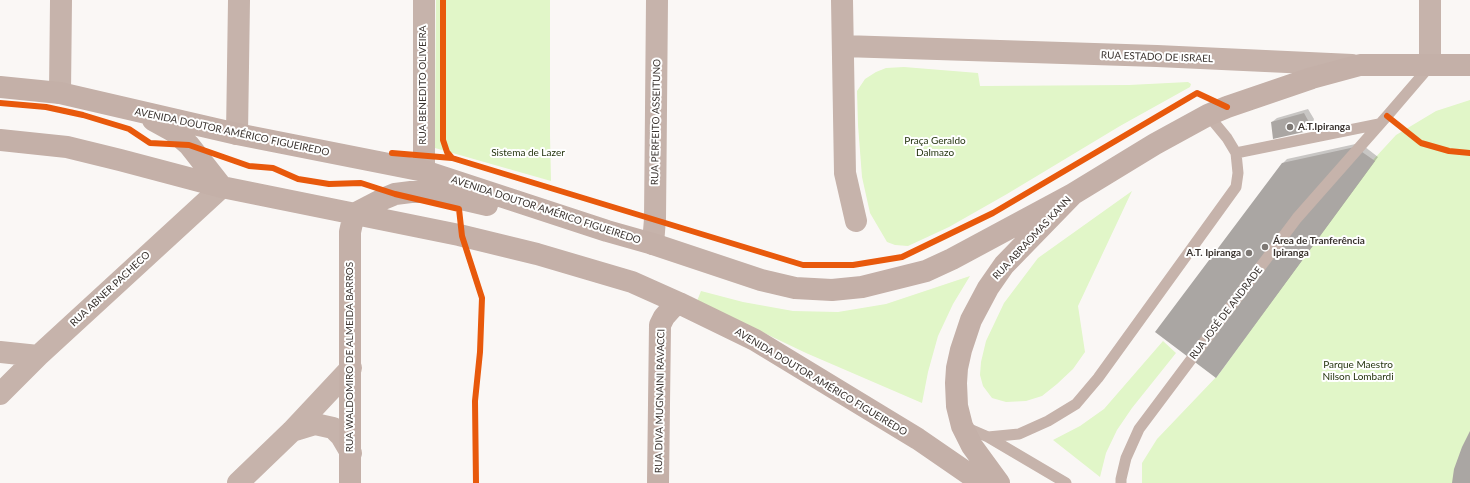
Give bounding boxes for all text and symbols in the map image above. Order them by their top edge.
street label: RUA BENEDITO OLIVEIRA [417,25,429,145]
street label: RUA ESTADO DE ISRAEL [1101,49,1213,65]
street label: RUA PERFEITO ASSEITUNO [649,59,663,185]
street label: AVENIDA DOUTOR AMÉRICO FIGUEIREDO [134,105,330,159]
place label: A.T.Ipiranga [1298,121,1350,133]
marker: A.T.Ipiranga [1285,122,1295,132]
park label: Praça Geraldo Dalmazo [904,135,966,158]
park label: Sistema de Lazer [491,147,565,159]
street label: AVENIDA DOUTOR AMÉRICO FIGUEIREDO [450,174,642,246]
street label: RUA ABRAOMAS KANN [990,194,1074,282]
place label: Área de Tranferência Ipiranga [1273,235,1365,258]
marker: Área de Tranferência Ipiranga [1260,242,1270,252]
place label: A.T. Ipiranga [1186,247,1241,259]
marker: A.T. Ipiranga [1244,248,1254,258]
street label: RUA ABNER PACHECO [68,249,152,329]
street label: RUA WALDOMIRO DE ALMEIDA BARROS [344,262,356,452]
street label: RUA JOSÉ DE ANDRADE [1187,264,1265,362]
street label: AVENIDA DOUTOR AMÉRICO FIGUEIREDO [733,326,909,438]
street label: RUA DIVA MUGNAINI RAVACCI [653,329,667,473]
park label: Parque Maestro Nilson Lombardi [1322,359,1394,382]

